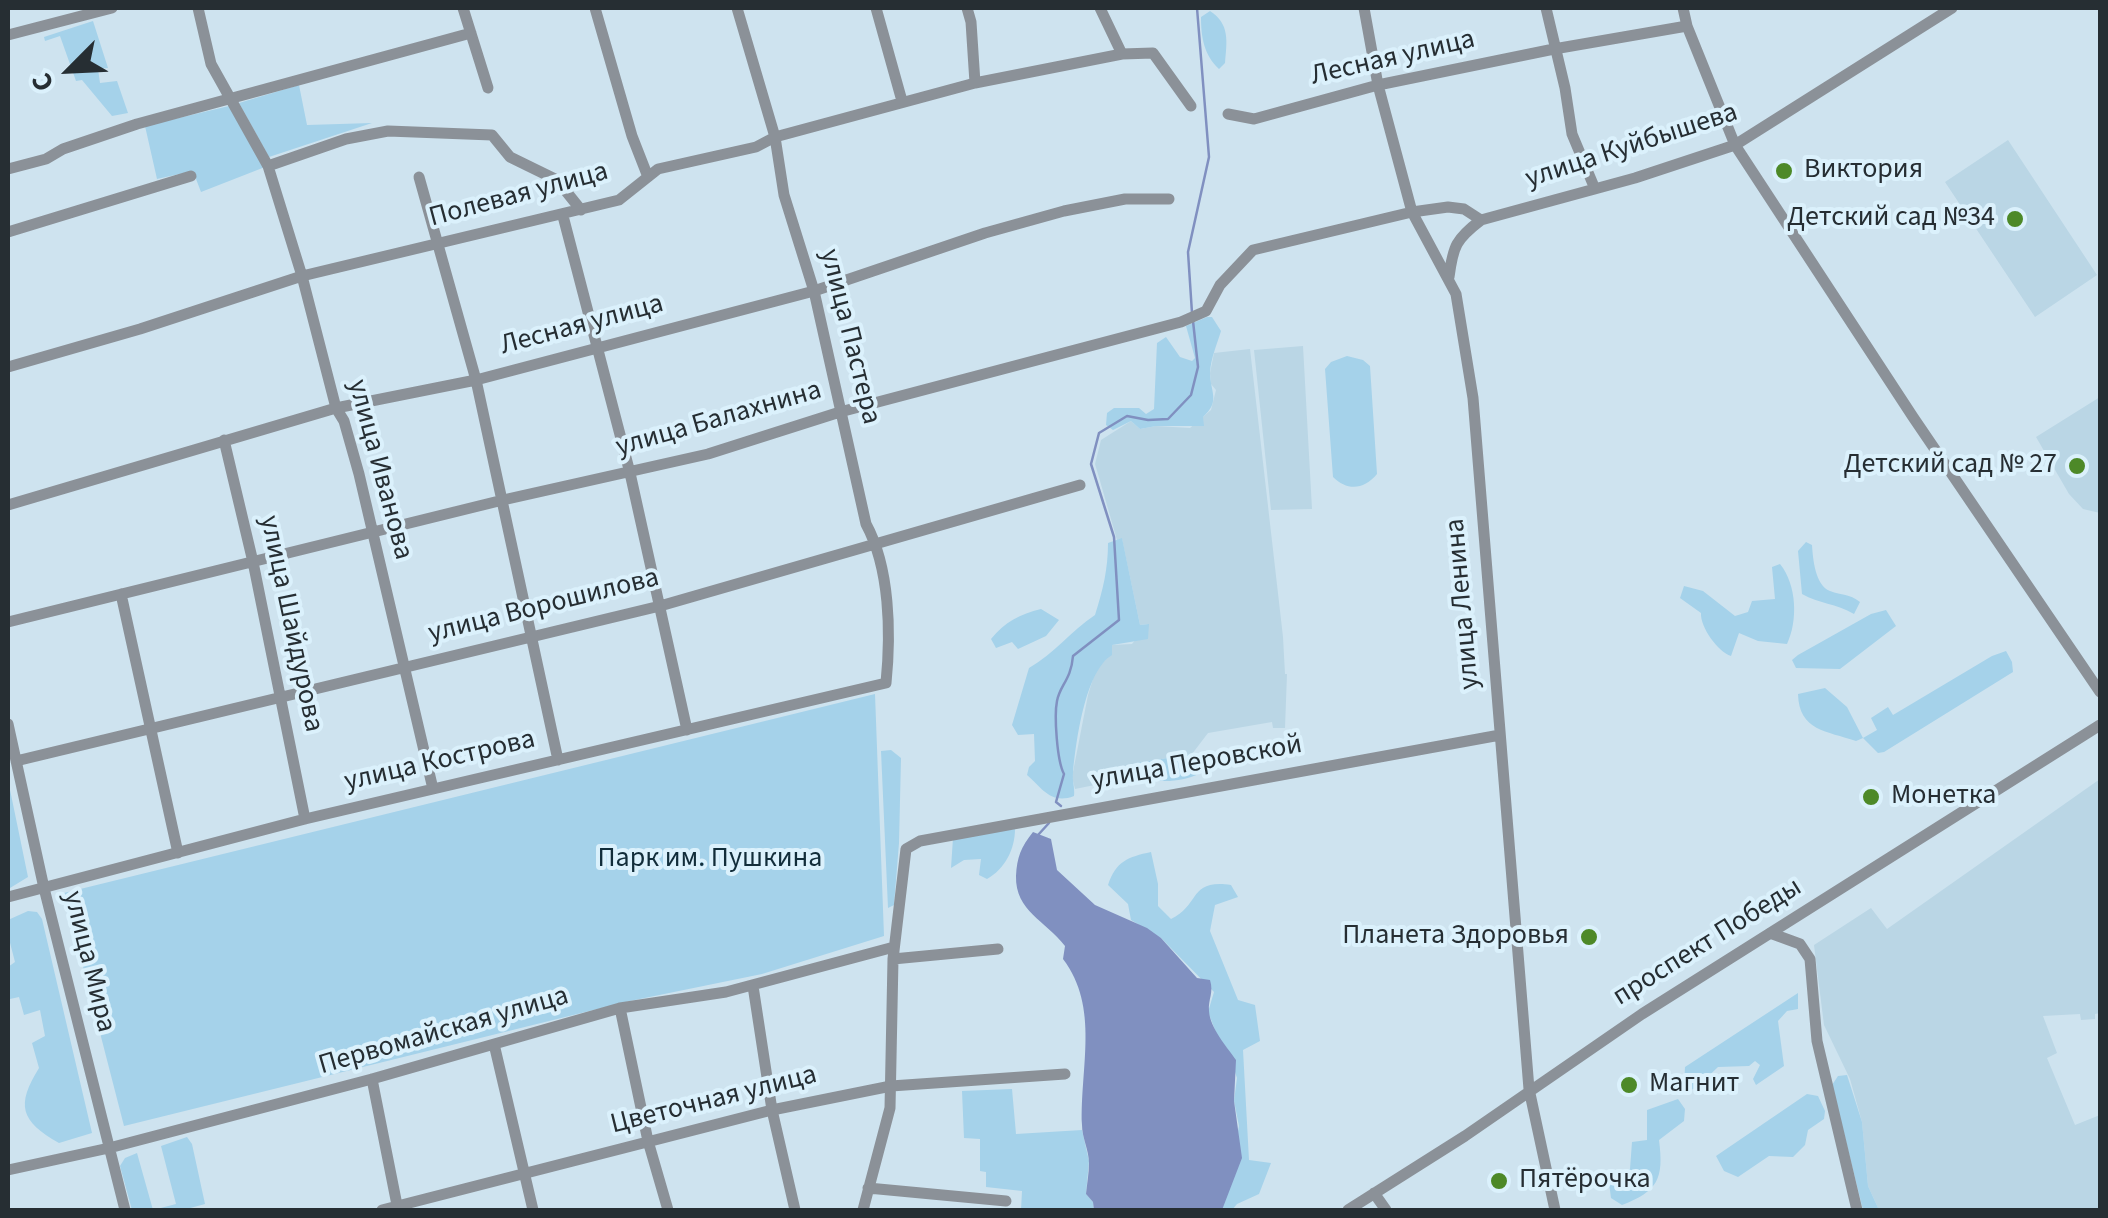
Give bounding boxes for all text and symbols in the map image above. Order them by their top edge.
north arrow [20,20,120,120]
street label: Лесная улица [1308,24,1478,94]
text: С [21,67,64,98]
street label: улица Куйбышева [1522,97,1742,197]
place label: Виктория [1804,154,1923,188]
street label: Полевая улица [426,156,612,236]
marker: Виктория [1773,160,1795,182]
place label: Детский сад №34 [1787,202,1995,236]
marker: Детский сад №34 [2004,208,2026,230]
street label: улица Пастера [811,246,887,428]
street label: Лесная улица [497,288,667,364]
street label: улица Балахнина [612,375,826,465]
street label: улица Иванова [339,376,419,564]
place label: Детский сад № 27 [1843,449,2057,483]
marker: Детский сад № 27 [2066,455,2088,477]
street label: улица Шайдурова [251,513,329,735]
street label: улица Ленина [1440,517,1488,691]
street label: улица Ворошилова [425,562,663,652]
street label: улица Кострова [341,724,539,800]
street label: улица Перовской [1089,729,1305,799]
place label: Монетка [1891,780,1996,814]
marker: Монетка [1860,786,1882,808]
park label: Парк им. Пушкина [598,843,822,877]
street label: проспект Победы [1607,871,1809,1015]
street label: улица Мира [54,888,122,1036]
place label: Планета Здоровья [1342,920,1569,954]
marker: Планета Здоровья [1578,926,1600,948]
street label: Первомайская улица [315,980,573,1084]
street label: Цветочная улица [607,1059,821,1143]
place label: Магнит [1649,1068,1739,1102]
marker: Магнит [1618,1074,1640,1096]
place label: Пятёрочка [1519,1164,1651,1198]
marker: Пятёрочка [1488,1170,1510,1192]

